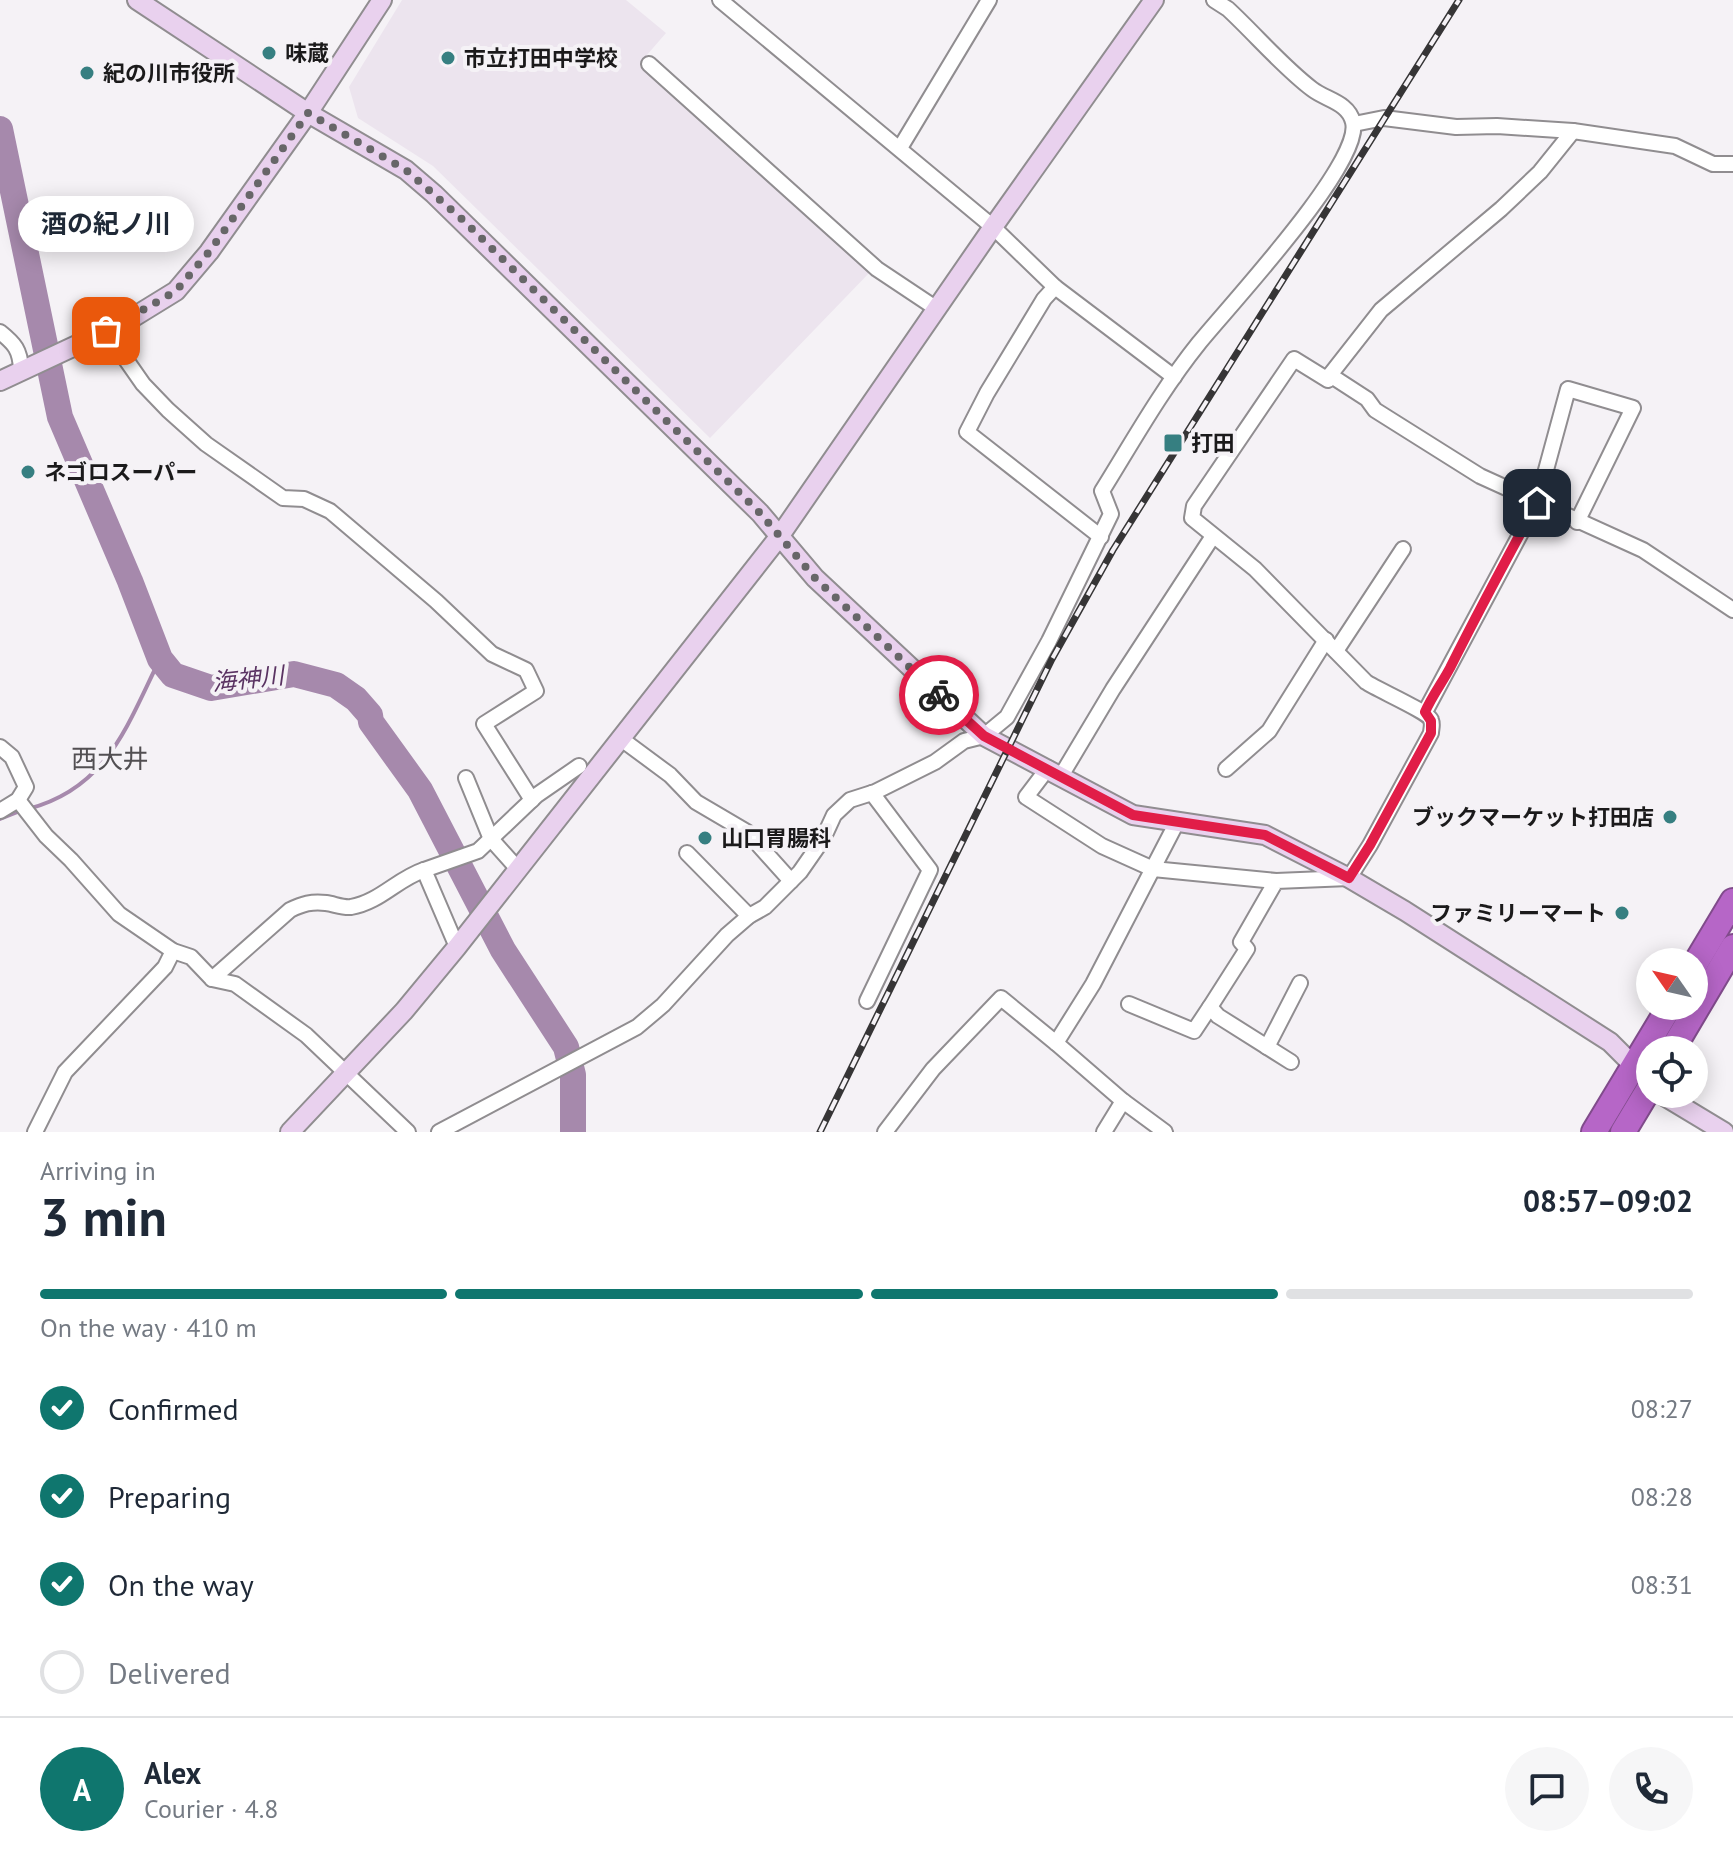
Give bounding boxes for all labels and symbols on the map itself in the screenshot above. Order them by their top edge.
place label: 味蔵 [285,39,329,67]
marker: 味蔵 [260,44,278,62]
place label: 市立打田中学校 [464,44,618,72]
marker: 市立打田中学校 [439,49,457,67]
place label: 紀の川市役所 [103,59,235,87]
marker: 紀の川市役所 [78,64,96,82]
callout: 酒の紀ノ川 [18,195,194,251]
pin [72,297,140,365]
place label: 打田 [1191,429,1235,457]
marker: 打田 [1162,432,1184,454]
place label: ネゴロスーパー [44,458,197,486]
marker: ネゴロスーパー [19,463,37,481]
pin [1503,469,1571,537]
courier [899,655,979,735]
water label: 海神川 [211,659,288,698]
district label: 西大井 [71,742,149,775]
place label: ブックマーケット打田店 [1412,803,1654,831]
marker: ブックマーケット打田店 [1661,808,1679,826]
place label: 山口胃腸科 [721,824,831,852]
marker: 山口胃腸科 [696,829,714,847]
place label: ファミリーマート [1430,899,1606,927]
marker: ファミリーマート [1613,904,1631,922]
north arrow [1636,948,1708,1020]

